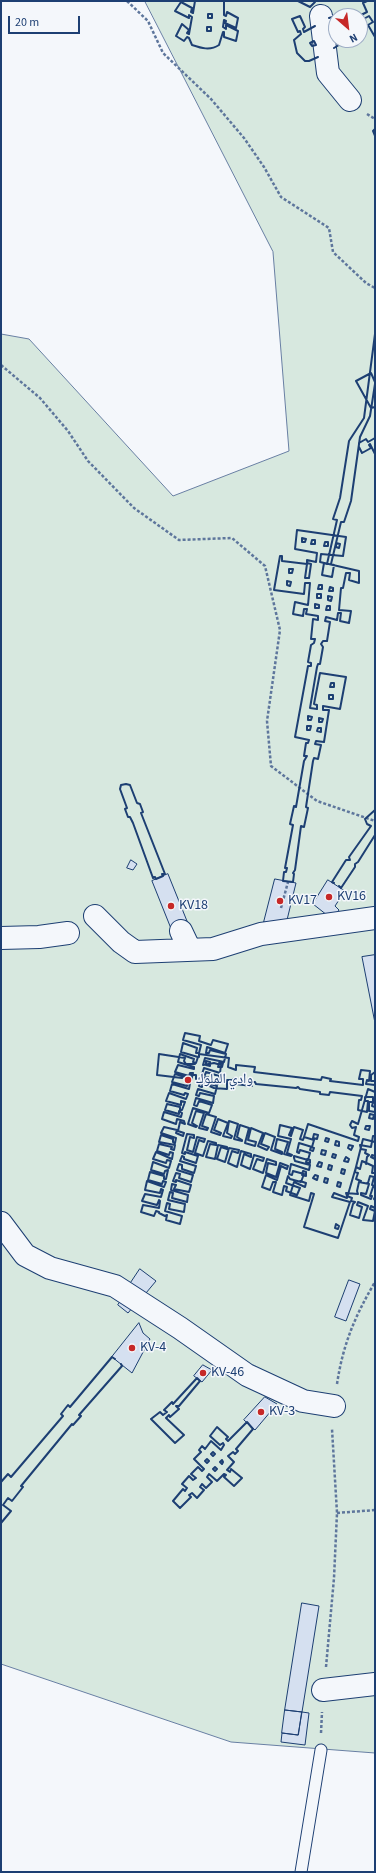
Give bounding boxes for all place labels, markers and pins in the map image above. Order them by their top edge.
place label: KV16 [337,889,366,905]
marker: KV16 [324,892,334,902]
place label: KV17 [288,893,317,909]
marker: KV17 [275,896,285,906]
place label: KV18 [179,898,208,914]
marker: KV18 [166,901,176,911]
place label: وادي الملوك [196,1072,253,1088]
marker: وادي الملوك [183,1075,193,1085]
place label: KV-4 [140,1340,166,1356]
marker: KV-4 [127,1343,137,1353]
place label: KV-46 [211,1365,244,1381]
marker: KV-46 [198,1368,208,1378]
place label: KV-3 [269,1404,295,1420]
marker: KV-3 [256,1407,266,1417]

